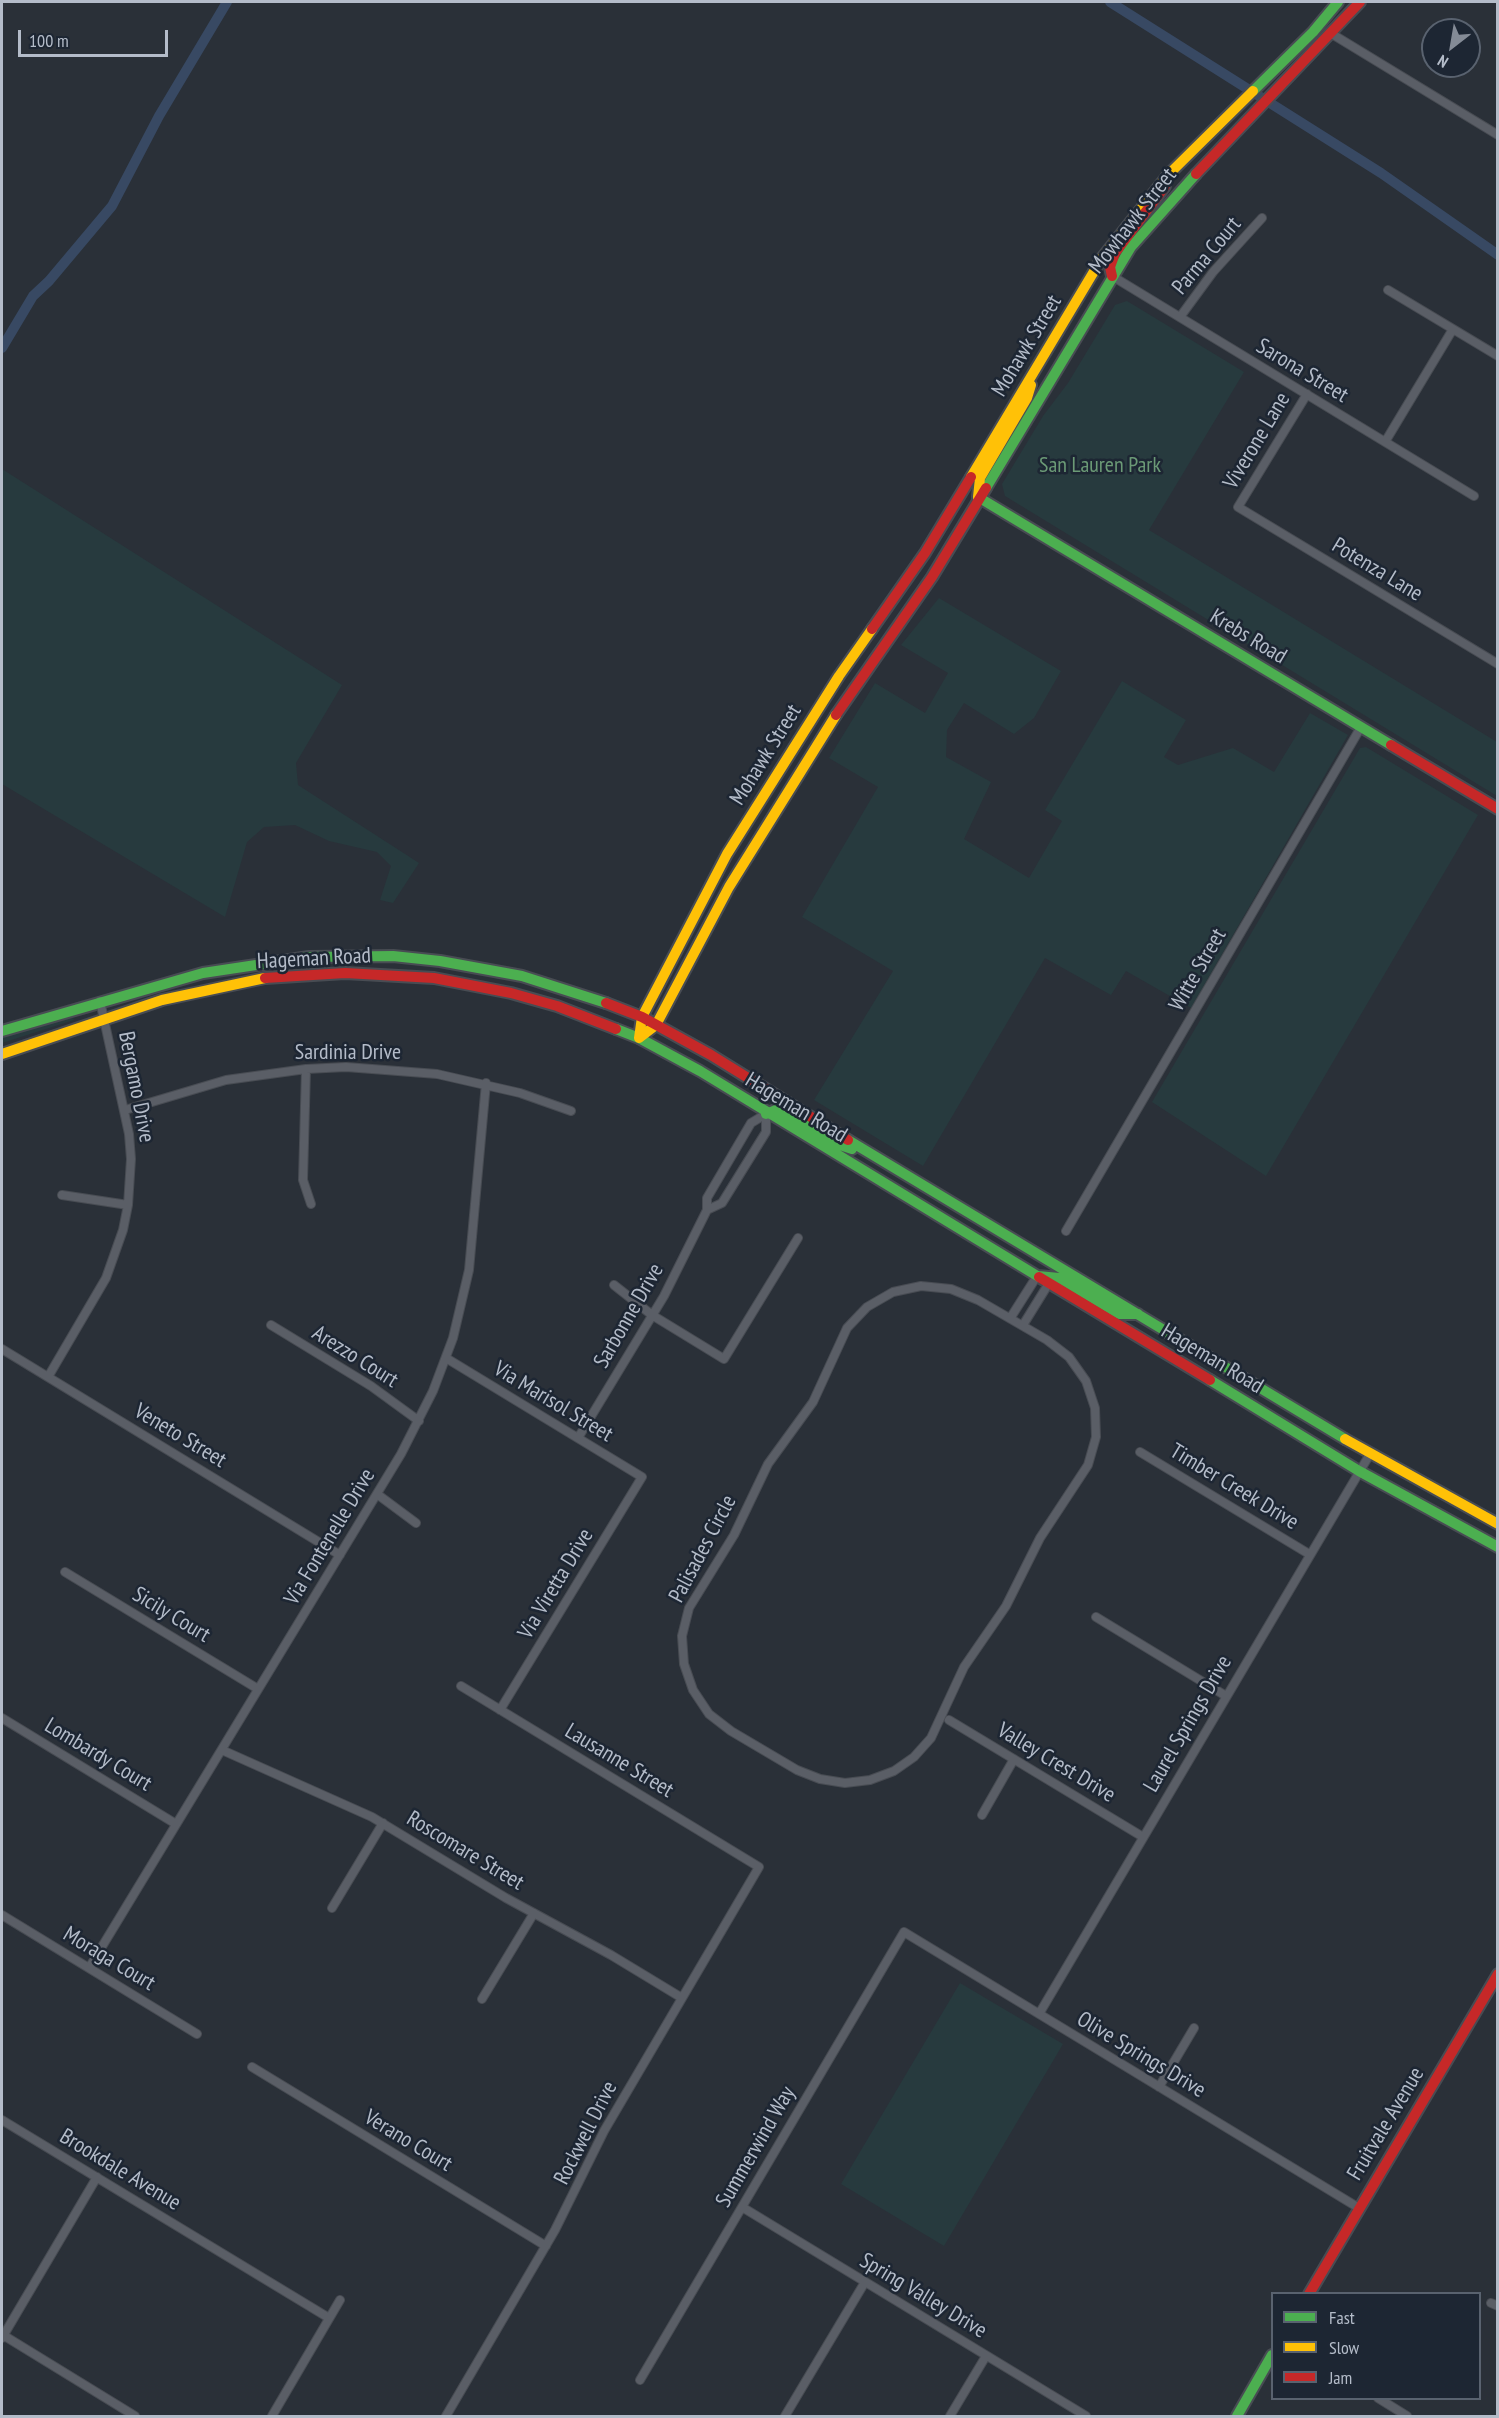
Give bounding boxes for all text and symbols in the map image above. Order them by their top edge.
scale bar [21,18,171,56]
north arrow [1421,18,1481,78]
text: 100 m [29,29,69,52]
text: N [1434,51,1452,73]
street label: Mowhawk Street [1084,163,1182,279]
street label: Parma Court [1167,212,1247,300]
street label: Mohawk Street [986,290,1068,402]
street label: Sarona Street [1251,333,1353,409]
street label: Viverone Lane [1218,388,1296,494]
park label: San Lauren Park [1039,453,1161,479]
street label: Potenza Lane [1327,533,1427,607]
street label: Krebs Road [1205,604,1291,670]
street label: Mohawk Street [725,700,807,810]
street label: Witte Street [1164,924,1232,1016]
street label: Hageman Road [256,943,372,975]
street label: Bergamo Drive [112,1029,160,1145]
street label: Sardinia Drive [295,1040,401,1066]
street label: Hageman Road [740,1067,852,1149]
street label: Sarbonne Drive [588,1259,670,1373]
street label: Hageman Road [1156,1318,1268,1400]
street label: Arezzo Court [307,1320,403,1394]
street label: Via Marisol Street [489,1356,617,1448]
street label: Veneto Street [129,1398,231,1474]
street label: Timber Creek Drive [1165,1438,1303,1536]
street label: Via Fontenelle Drive [279,1464,381,1610]
street label: Palisades Circle [664,1491,742,1607]
street label: Via Viretta Drive [513,1524,599,1644]
street label: Sicily Court [127,1582,215,1648]
street label: Laurel Springs Drive [1138,1651,1238,1797]
street label: Lombardy Court [40,1713,156,1797]
street label: Valley Crest Drive [992,1717,1120,1809]
street label: Lausanne Street [560,1718,678,1804]
street label: Roscomare Street [402,1806,528,1896]
street label: Moraga Court [58,1921,160,1997]
street label: Olive Springs Drive [1072,2006,1210,2104]
street label: Fruitvale Avenue [1342,2063,1430,2185]
street label: Rockwell Drive [549,2077,623,2189]
street label: Summerwind Way [711,2082,801,2212]
street label: Verano Court [359,2104,457,2178]
street label: Brookdale Avenue [55,2123,185,2217]
street label: Spring Valley Drive [855,2248,991,2344]
legend [1271,2292,1481,2400]
text: Fast [1329,2306,1355,2329]
text: Slow [1329,2336,1359,2359]
text: Jam [1329,2366,1352,2389]

